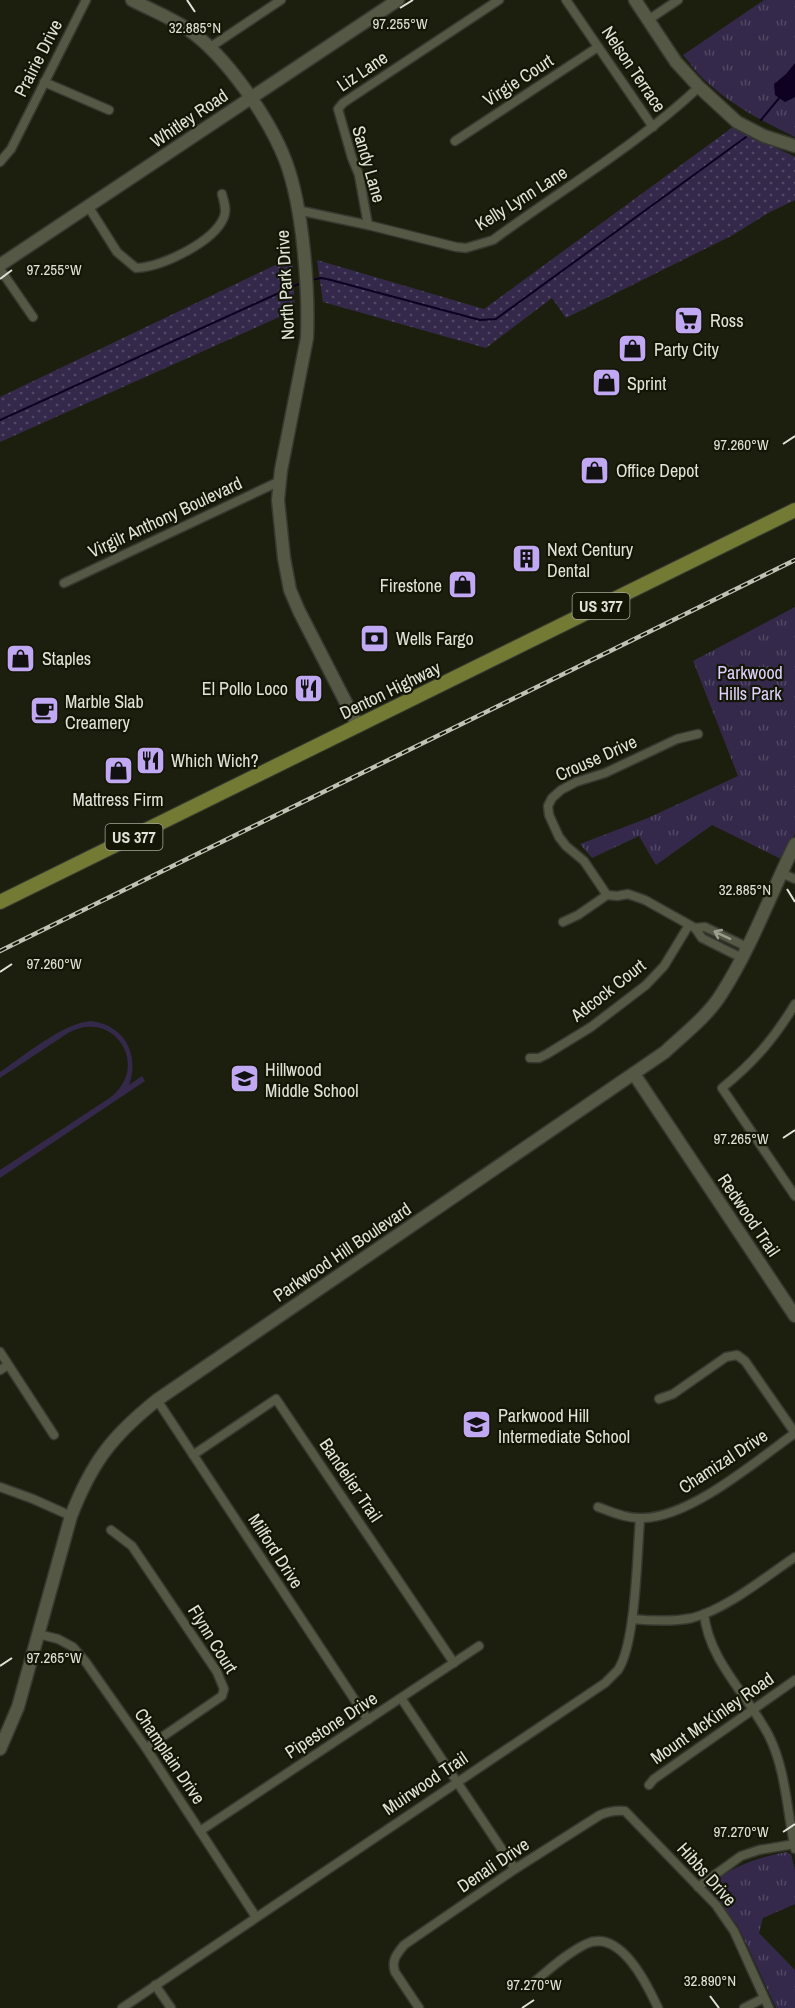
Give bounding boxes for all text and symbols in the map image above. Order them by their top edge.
text: 97.255°W [372,13,428,34]
street label: Prairie Drive [8,15,68,101]
text: 32.885°N [169,17,221,38]
street label: Nelson Terrace [596,21,672,117]
street label: Liz Lane [332,45,392,97]
street label: Virgie Court [478,48,558,112]
street label: Whitley Road [145,83,233,153]
street label: Sandy Lane [346,123,392,205]
street label: Kelly Lynn Lane [470,160,572,236]
street label: North Park Drive [270,229,300,341]
text: 97.255°W [26,259,82,280]
supermarket icon: Ross [673,304,705,336]
place label: Ross [710,308,744,333]
shop icon: Party City [617,333,649,365]
place label: Party City [654,337,719,362]
shop icon: Sprint [590,367,622,399]
place label: Sprint [627,371,666,396]
text: 97.260°W [713,434,769,455]
shop icon: Office Depot [579,454,611,486]
place label: Office Depot [616,458,699,483]
street label: Virgilr Anthony Boulevard [84,470,246,564]
place label: Next Century Dental [547,537,634,583]
building icon: Next Century Dental [510,543,542,575]
shop icon: Firestone [447,569,479,601]
place label: Firestone [380,573,442,598]
road number: US 377 [572,593,630,619]
bank icon: Wells Fargo [359,622,391,654]
place label: Wells Fargo [396,626,474,651]
shop icon: Staples [5,642,37,674]
place label: Staples [42,646,91,671]
street label: Denton Highway [335,655,445,725]
park label: Parkwood Hills Park [717,660,783,706]
restaurant icon: El Pollo Loco [293,672,325,704]
place label: El Pollo Loco [202,676,288,701]
place label: Marble Slab Creamery [65,689,144,735]
cafe icon: Marble Slab Creamery [28,695,60,727]
street label: Crouse Drive [551,729,641,787]
restaurant icon: Which Wich? [134,744,166,776]
place label: Which Wich? [171,748,259,773]
shop icon: Mattress Firm [102,754,134,786]
place label: Mattress Firm [72,787,164,812]
road number: US 377 [106,824,162,850]
text: 32.885°N [719,879,771,900]
one-way arrow [713,929,731,941]
text: 97.260°W [26,953,82,974]
street label: Adcock Court [565,953,651,1028]
place label: Hillwood Middle School [265,1057,359,1103]
school or university icon: Hillwood Middle School [228,1063,260,1095]
text: 97.265°W [713,1128,769,1149]
street label: Redwood Trail [712,1169,786,1261]
street label: Parkwood Hill Boulevard [268,1196,416,1308]
place label: Parkwood Hill Intermediate School [498,1403,630,1449]
school or university icon: Parkwood Hill Intermediate School [461,1409,493,1441]
street label: Chamizal Drive [674,1423,772,1499]
street label: Bandelier Trail [314,1433,388,1527]
street label: Milford Drive [243,1509,309,1593]
street label: Flynn Court [182,1600,244,1678]
text: 97.265°W [26,1647,82,1668]
street label: Mount McKinley Road [645,1666,779,1770]
street label: Pipestone Drive [280,1686,382,1764]
street label: Champlain Drive [129,1703,211,1809]
street label: Muirwood Trail [378,1745,472,1821]
text: 97.270°W [713,1821,769,1842]
street label: Denali Drive [452,1832,534,1898]
street label: Hibbs Drive [672,1837,742,1911]
text: 32.890°N [684,1970,736,1991]
text: 97.270°W [506,1974,562,1995]

